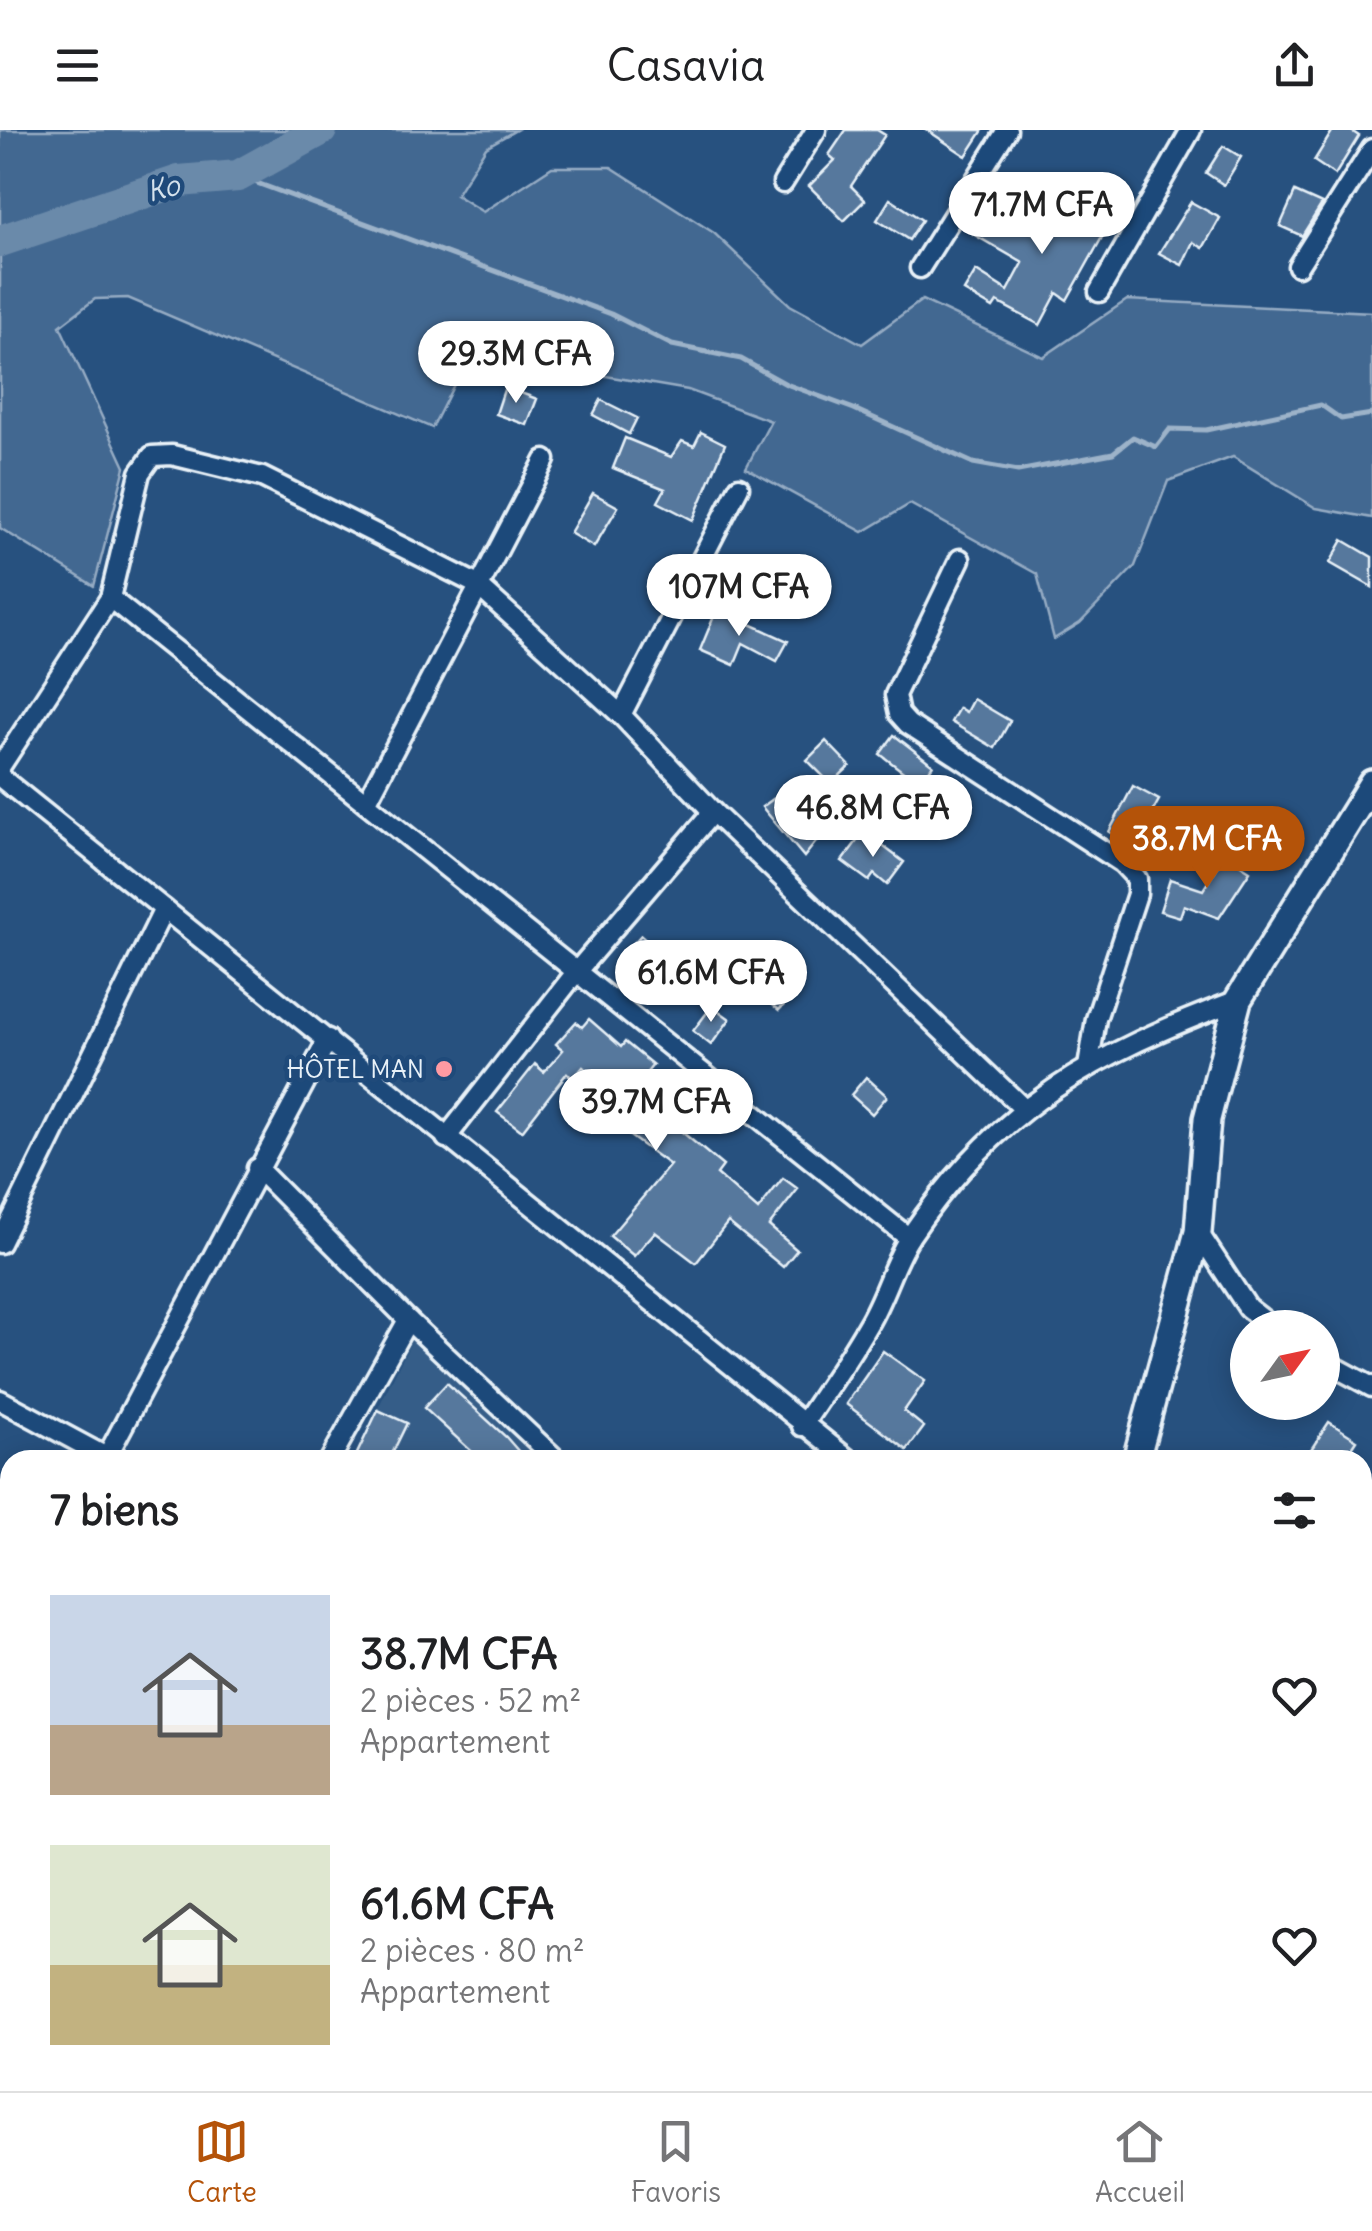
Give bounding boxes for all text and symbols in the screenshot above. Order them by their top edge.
text: Casavia [607,37,765,93]
icon: menu [50,38,105,93]
icon: share [1267,38,1322,93]
water label: Ko [143,166,185,210]
pin: 71.7M CFA [928,172,1156,257]
text: 71.7M CFA [971,184,1113,225]
pin: 29.3M CFA [402,321,630,406]
text: 29.3M CFA [440,333,592,374]
pin: 107M CFA [636,554,842,639]
text: 107M CFA [669,566,809,607]
pin: 46.8M CFA [759,775,987,860]
text: 46.8M CFA [796,787,950,828]
pin: 38.7M CFA [1093,806,1321,891]
text: 38.7M CFA [1132,818,1282,859]
pin: 61.6M CFA [597,940,825,1025]
text: 61.6M CFA [637,952,785,993]
place label: HÔTEL MAN [286,1053,424,1085]
marker: HÔTEL MAN [433,1058,455,1080]
pin: 39.7M CFA [542,1069,770,1154]
text: 39.7M CFA [581,1081,731,1122]
north arrow [1230,1310,1340,1420]
map controls [1230,1310,1340,1420]
icon: filters [1267,1483,1322,1538]
text: 7 biens [50,1484,179,1536]
text: 38.7M CFA [360,1628,558,1680]
icon: home [130,1635,250,1755]
icon: heart [1267,1668,1322,1723]
text: 2 pièces · 52 m² [360,1680,581,1721]
text: Appartement [360,1721,550,1762]
text: 61.6M CFA [360,1878,554,1930]
icon: home [130,1885,250,2005]
icon: heart [1267,1918,1322,1973]
text: 2 pièces · 80 m² [360,1930,585,1971]
text: Appartement [360,1971,550,2012]
tab: Carte [187,2114,257,2210]
tab: Favoris [631,2114,721,2210]
tab: Accueil [1095,2114,1185,2210]

